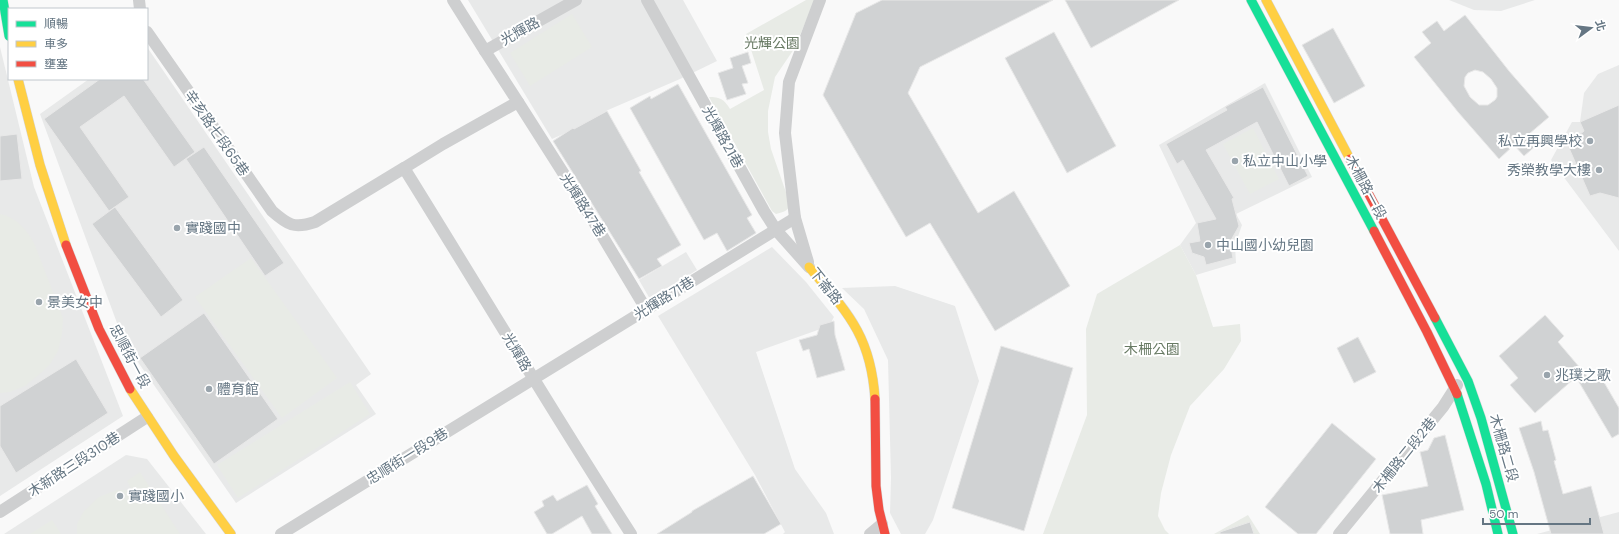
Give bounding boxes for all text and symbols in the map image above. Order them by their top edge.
legend [8,8,148,80]
north arrow [1571,8,1611,48]
street label: 光輝路 [497,13,543,49]
text: 順暢 [44,16,68,32]
text: 北 [1592,18,1609,33]
park label: 光輝公園 [744,34,800,52]
text: 車多 [44,36,68,52]
text: 壅塞 [44,56,68,72]
street label: 辛亥路七段65巷 [181,86,253,180]
street label: 光輝路21巷 [699,103,747,171]
place label: 私立再興學校 [1498,132,1582,150]
marker: 私立再興學校 [1585,136,1595,146]
place label: 私立中山小學 [1243,152,1327,170]
street label: 木柵路一段 [1342,152,1390,222]
marker: 私立中山小學 [1230,156,1240,166]
place label: 秀榮教學大樓 [1507,161,1591,179]
marker: 秀榮教學大樓 [1594,165,1604,175]
street label: 光輝路47巷 [556,170,610,240]
place label: 實踐國中 [185,219,241,237]
marker: 實踐國中 [172,223,182,233]
place label: 中山國小幼兒園 [1216,236,1314,254]
marker: 中山國小幼兒園 [1203,240,1213,250]
street label: 下崙路 [806,264,846,308]
street label: 光輝路71巷 [630,272,698,324]
place label: 景美女中 [47,293,103,311]
marker: 景美女中 [34,297,44,307]
street label: 忠順街一段 [106,321,154,391]
street label: 光輝路 [498,329,536,375]
park label: 木柵公園 [1124,340,1180,358]
place label: 兆璞之歌 [1555,366,1611,384]
marker: 兆璞之歌 [1542,370,1552,380]
place label: 體育館 [217,380,259,398]
marker: 體育館 [204,384,214,394]
street label: 木柵路二段 [1486,412,1522,484]
street label: 木柵路二段2巷 [1368,414,1440,496]
street label: 忠順街一段9巷 [363,424,451,488]
street label: 木新路三段310巷 [25,428,123,500]
place label: 實踐國小 [128,487,184,505]
marker: 實踐國小 [115,491,125,501]
scale bar [1483,500,1590,526]
text: 50 m [1489,506,1518,522]

